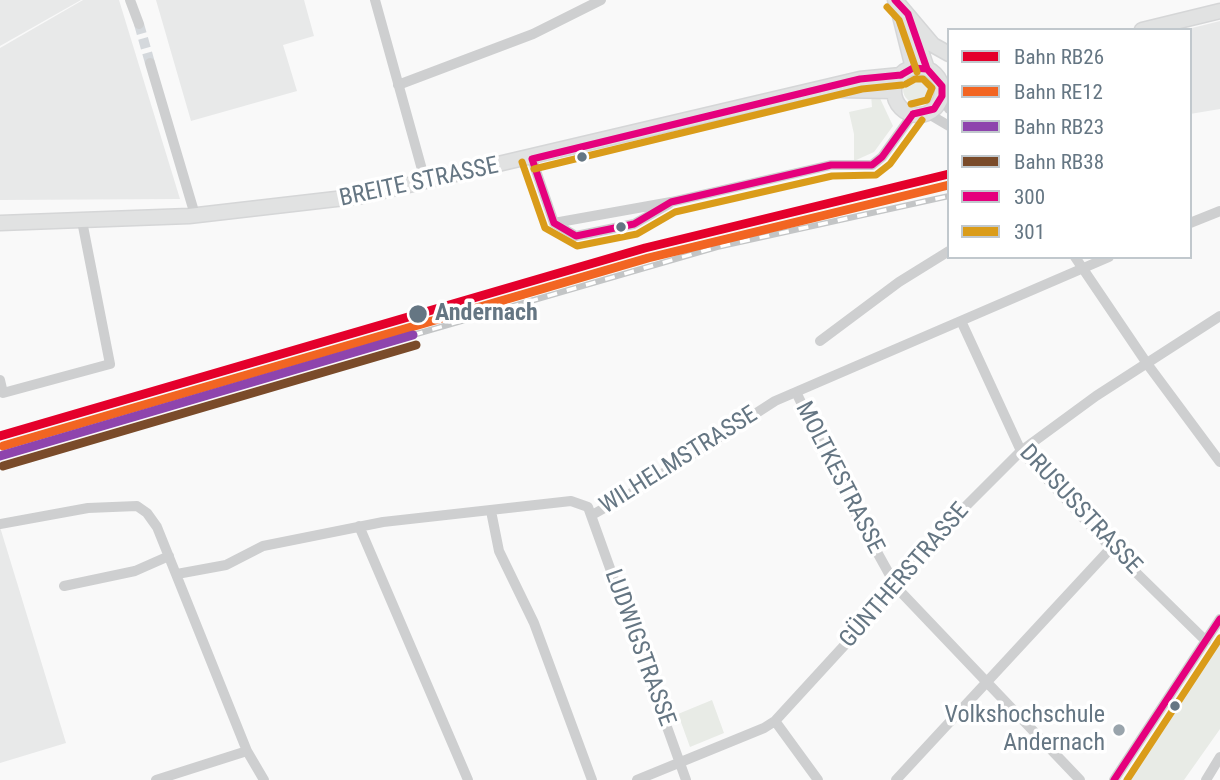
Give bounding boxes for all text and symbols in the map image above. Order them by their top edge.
legend [947,28,1192,259]
text: Bahn RB26 [1014,45,1104,69]
text: Bahn RE12 [1014,80,1103,104]
text: Bahn RB23 [1014,115,1104,139]
unlabelled marker [575,150,589,164]
text: Bahn RB38 [1014,150,1104,174]
street label: BREITE STRASSE [337,152,501,214]
text: 300 [1014,185,1045,209]
unlabelled marker [614,220,628,234]
text: 301 [1014,220,1045,244]
place label: Andernach [435,300,538,328]
marker: Andernach [407,303,429,325]
street label: MOLTKESTRASSE [788,397,890,559]
street label: WILHELMSTRASSE [595,401,763,521]
street label: DRUSUSSTRASSE [1013,439,1147,581]
street label: GÜNTHERSTRASSE [834,498,976,654]
street label: LUDWIGSTRASSE [597,566,681,730]
unlabelled marker [1168,699,1182,713]
place label: Volkshochschule Andernach [944,702,1105,758]
marker: Volkshochschule Andernach [1111,722,1127,738]

